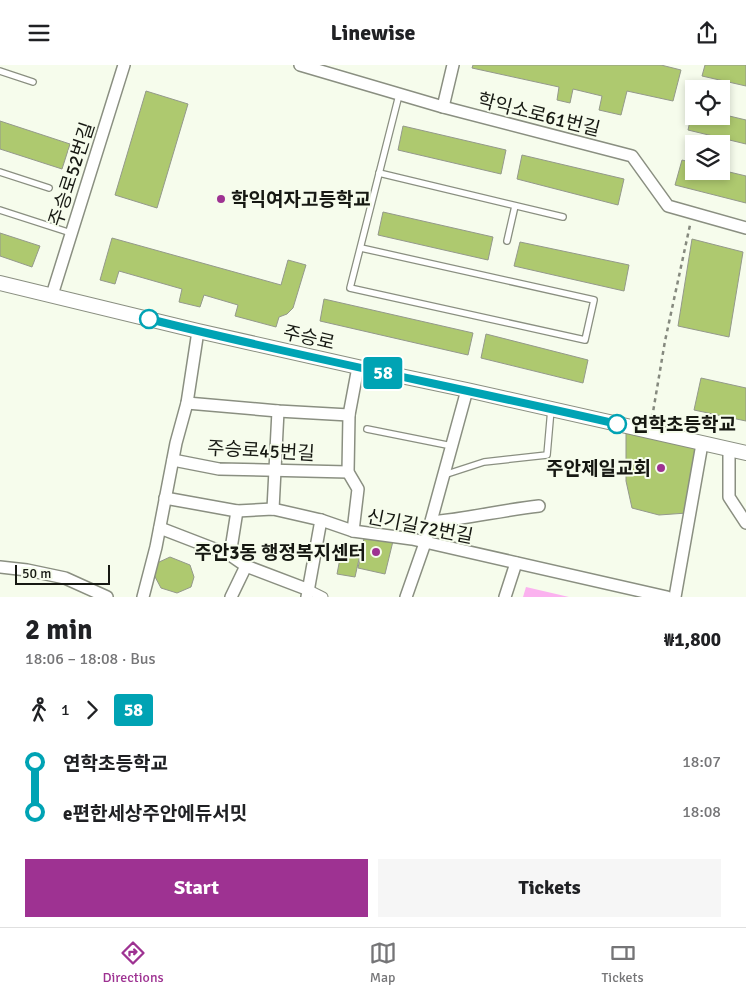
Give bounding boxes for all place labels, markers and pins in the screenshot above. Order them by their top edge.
place label: 학익여자고등학교 [231,188,371,212]
marker: 학익여자고등학교 [215,193,227,205]
unlabelled marker [139,309,159,329]
place label: 연학초등학교 [631,413,736,437]
marker: 연학초등학교 [607,414,627,434]
place label: 주안제일교회 [546,457,651,481]
marker: 주안제일교회 [655,462,667,474]
place label: 주안3동 행정복지센터 [194,541,366,565]
marker: 주안3동 행정복지센터 [370,546,382,558]

